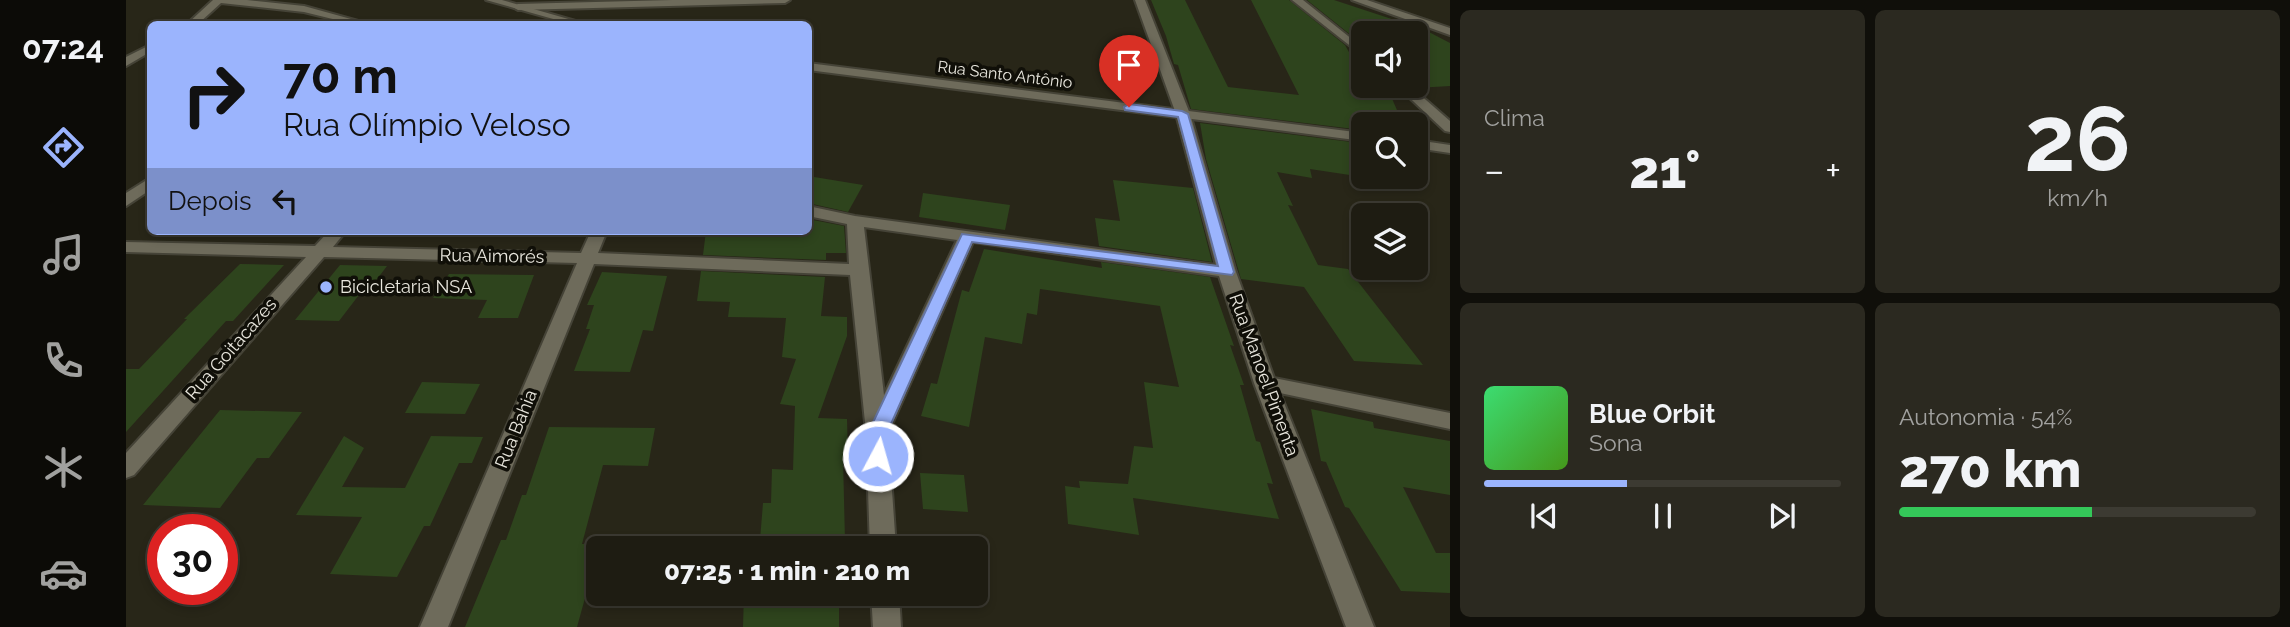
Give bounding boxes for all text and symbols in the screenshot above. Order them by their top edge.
map controls [1351,21,1428,280]
button: sound [1351,21,1428,98]
text: 07:24 [22,29,104,66]
pin [1099,35,1159,107]
icon: arrive [1110,46,1148,84]
text: 70 m [283,47,398,104]
icon: right [168,49,259,140]
street label: Rua Santo Antônio [936,57,1073,92]
text: 26 [2024,85,2131,192]
text: Clima [1484,104,1545,131]
text: Rua Olímpio Veloso [283,106,571,143]
button: search [1351,112,1428,189]
icon: directions [39,123,88,172]
text: 21° [1629,139,1700,200]
text: − [1484,148,1504,193]
text: + [1825,148,1841,193]
icon: left [266,182,304,220]
text: km/h [2047,184,2108,211]
text: Depois [168,186,252,216]
button: layers [1351,203,1428,280]
icon: music [39,230,88,279]
street label: Rua Aimorés [439,244,545,267]
place label: Bicicletaria NSA [340,276,472,297]
marker: Bicicletaria NSA [318,279,334,295]
street label: Rua Manoel Pimenta [1225,291,1304,459]
street label: Rua Goitacazes [181,293,281,404]
icon: phone [39,336,88,385]
street label: Rua Bahia [490,387,541,471]
text: Blue Orbit [1589,399,1716,429]
text: Autonomia · 54% [1899,403,2073,430]
position arrow [841,419,915,493]
text: Sona [1589,429,1643,456]
text: 270 km [1899,438,2081,499]
icon: climate [39,443,88,492]
icon: previous [1525,497,1563,535]
icon: pause [1644,497,1682,535]
icon: next [1763,497,1801,535]
speed limit sign: 30 [147,514,238,605]
icon: car [39,549,88,598]
text: 07:25 · 1 min · 210 m [664,556,910,586]

